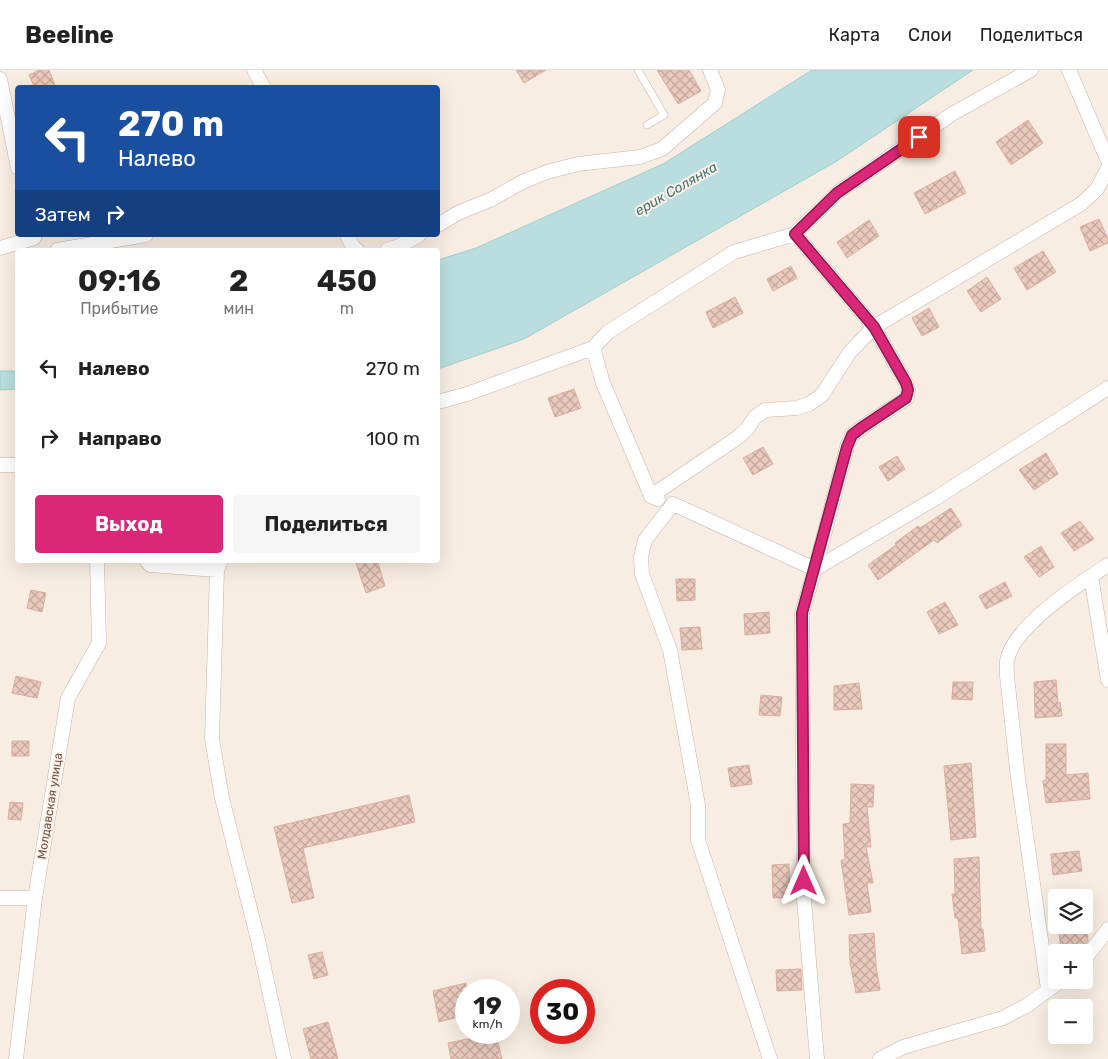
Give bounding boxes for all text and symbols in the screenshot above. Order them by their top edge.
text: Beeline [25,21,114,49]
text: Карта [829,24,880,46]
text: Слои [908,24,952,46]
text: Поделиться [980,24,1083,46]
text: 270 m [118,103,224,145]
icon: left [35,105,100,170]
pin [898,116,940,158]
icon: arrive [905,123,933,151]
text: Налево [118,145,196,172]
water label: ерик Солянка [632,158,720,220]
icon: right [101,200,129,228]
text: Затем [35,203,91,226]
text: 09:16 [78,263,161,299]
text: 2 [229,263,249,299]
text: 450 [317,263,377,299]
text: Прибытие [80,299,158,318]
text: мин [224,299,254,318]
text: m [340,299,354,318]
icon: left [35,354,63,382]
text: Налево [78,357,150,380]
text: 270 m [365,357,420,380]
icon: right [35,424,63,452]
text: Направо [78,427,162,450]
text: 100 m [366,427,420,450]
button: Выход [35,495,223,553]
button: Поделиться [233,495,420,553]
street label: Молдавская улица [35,752,65,860]
position arrow [777,854,829,906]
map controls [1048,889,1093,1044]
button: layers [1048,889,1093,934]
button: + [1048,944,1093,989]
speed limit sign: 30 [530,979,595,1044]
text: 19 [473,991,502,1020]
button: − [1048,999,1093,1044]
text: km/h [473,1017,502,1031]

